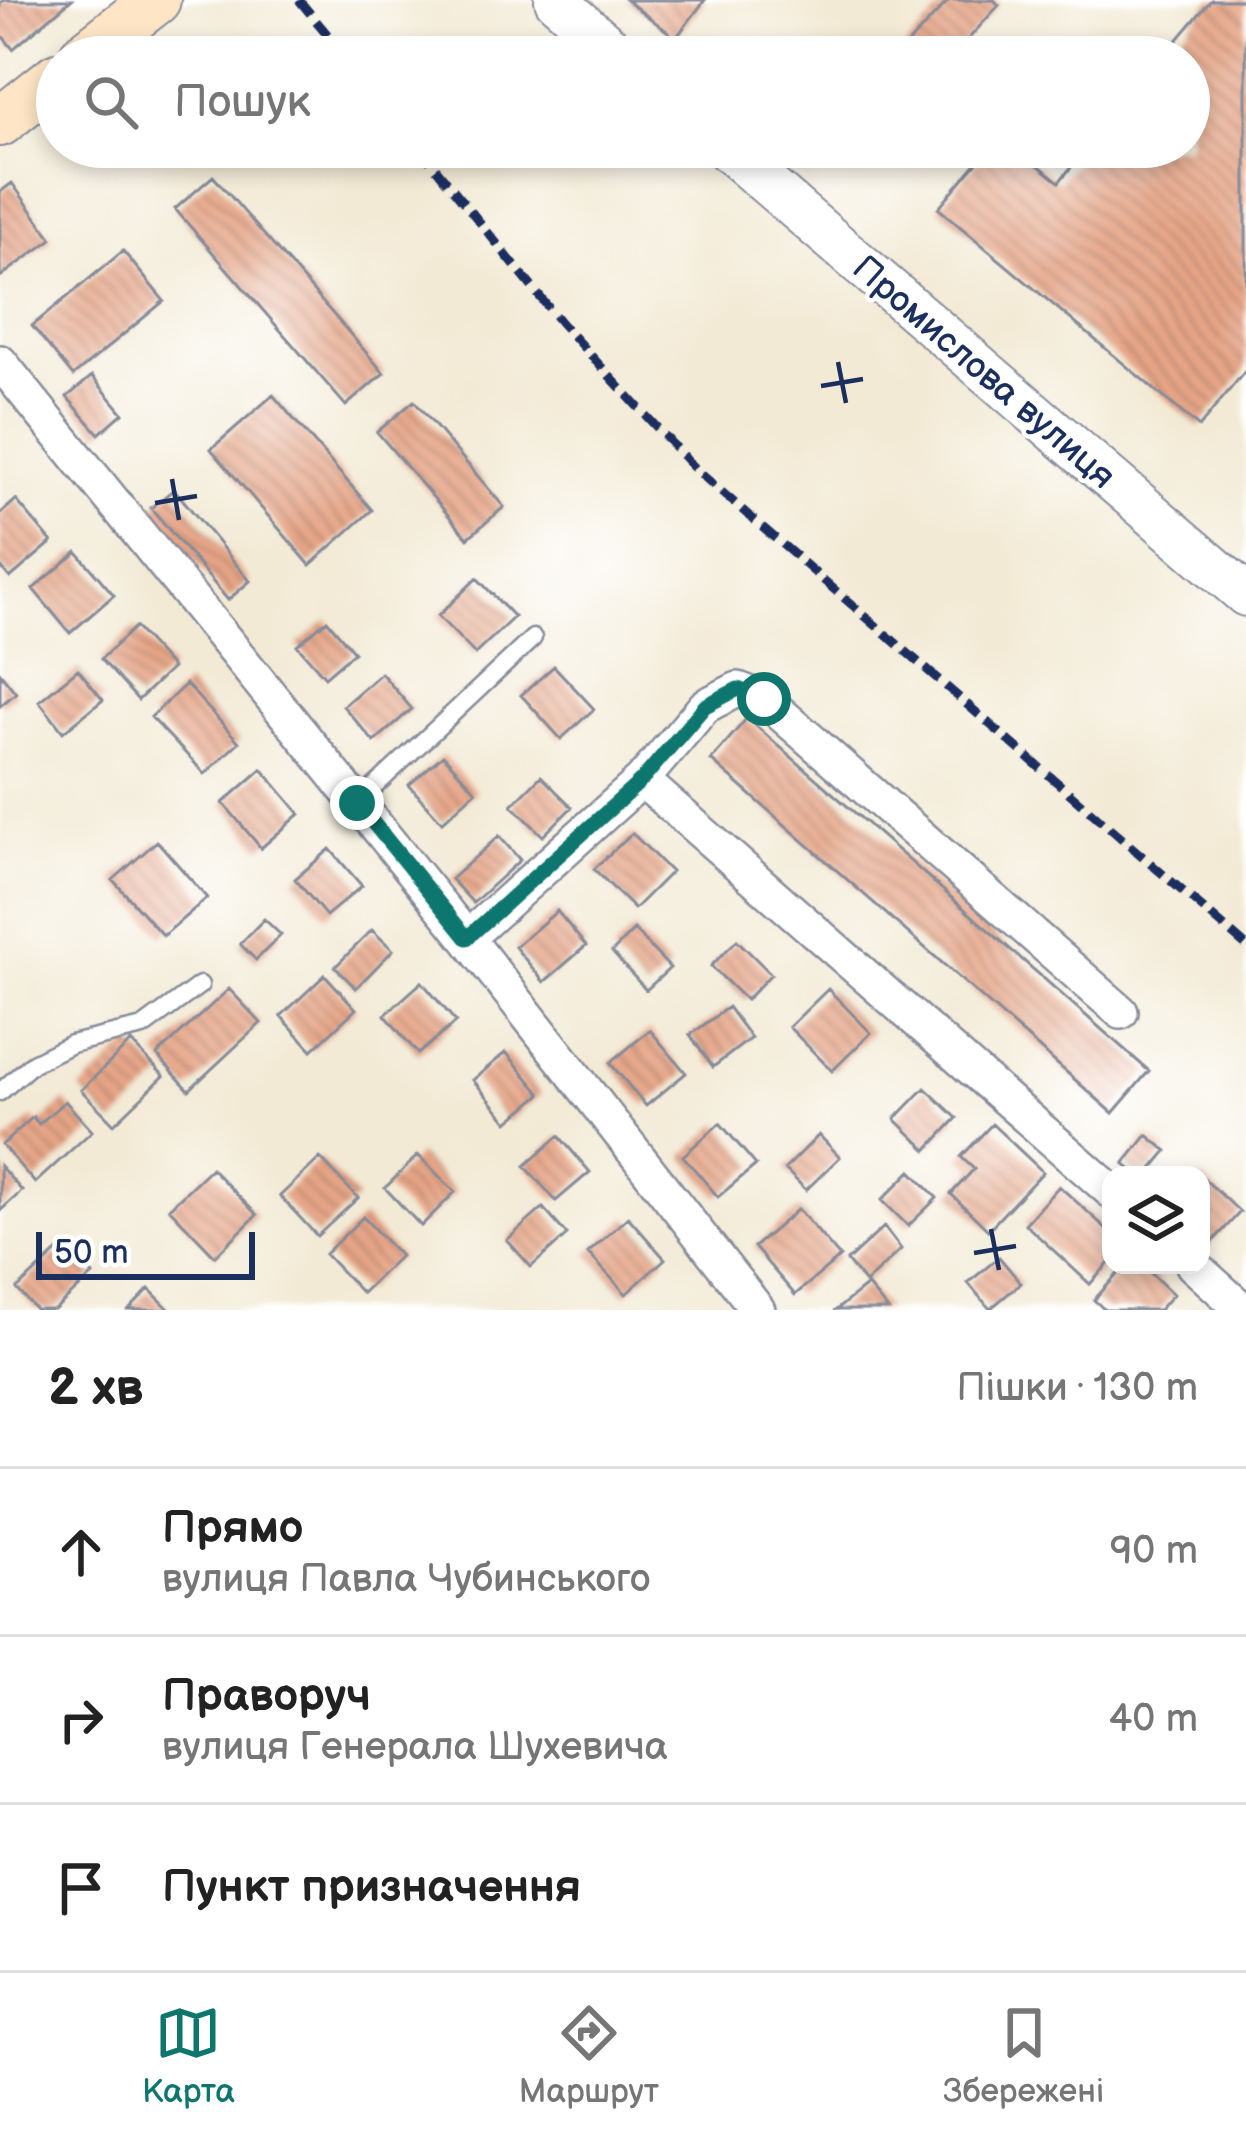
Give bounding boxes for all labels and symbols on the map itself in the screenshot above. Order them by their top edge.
street label: Промислова вулиця [843,247,1123,499]
route start [737,672,791,726]
route end [330,776,384,830]
scale bar [36,1226,255,1279]

